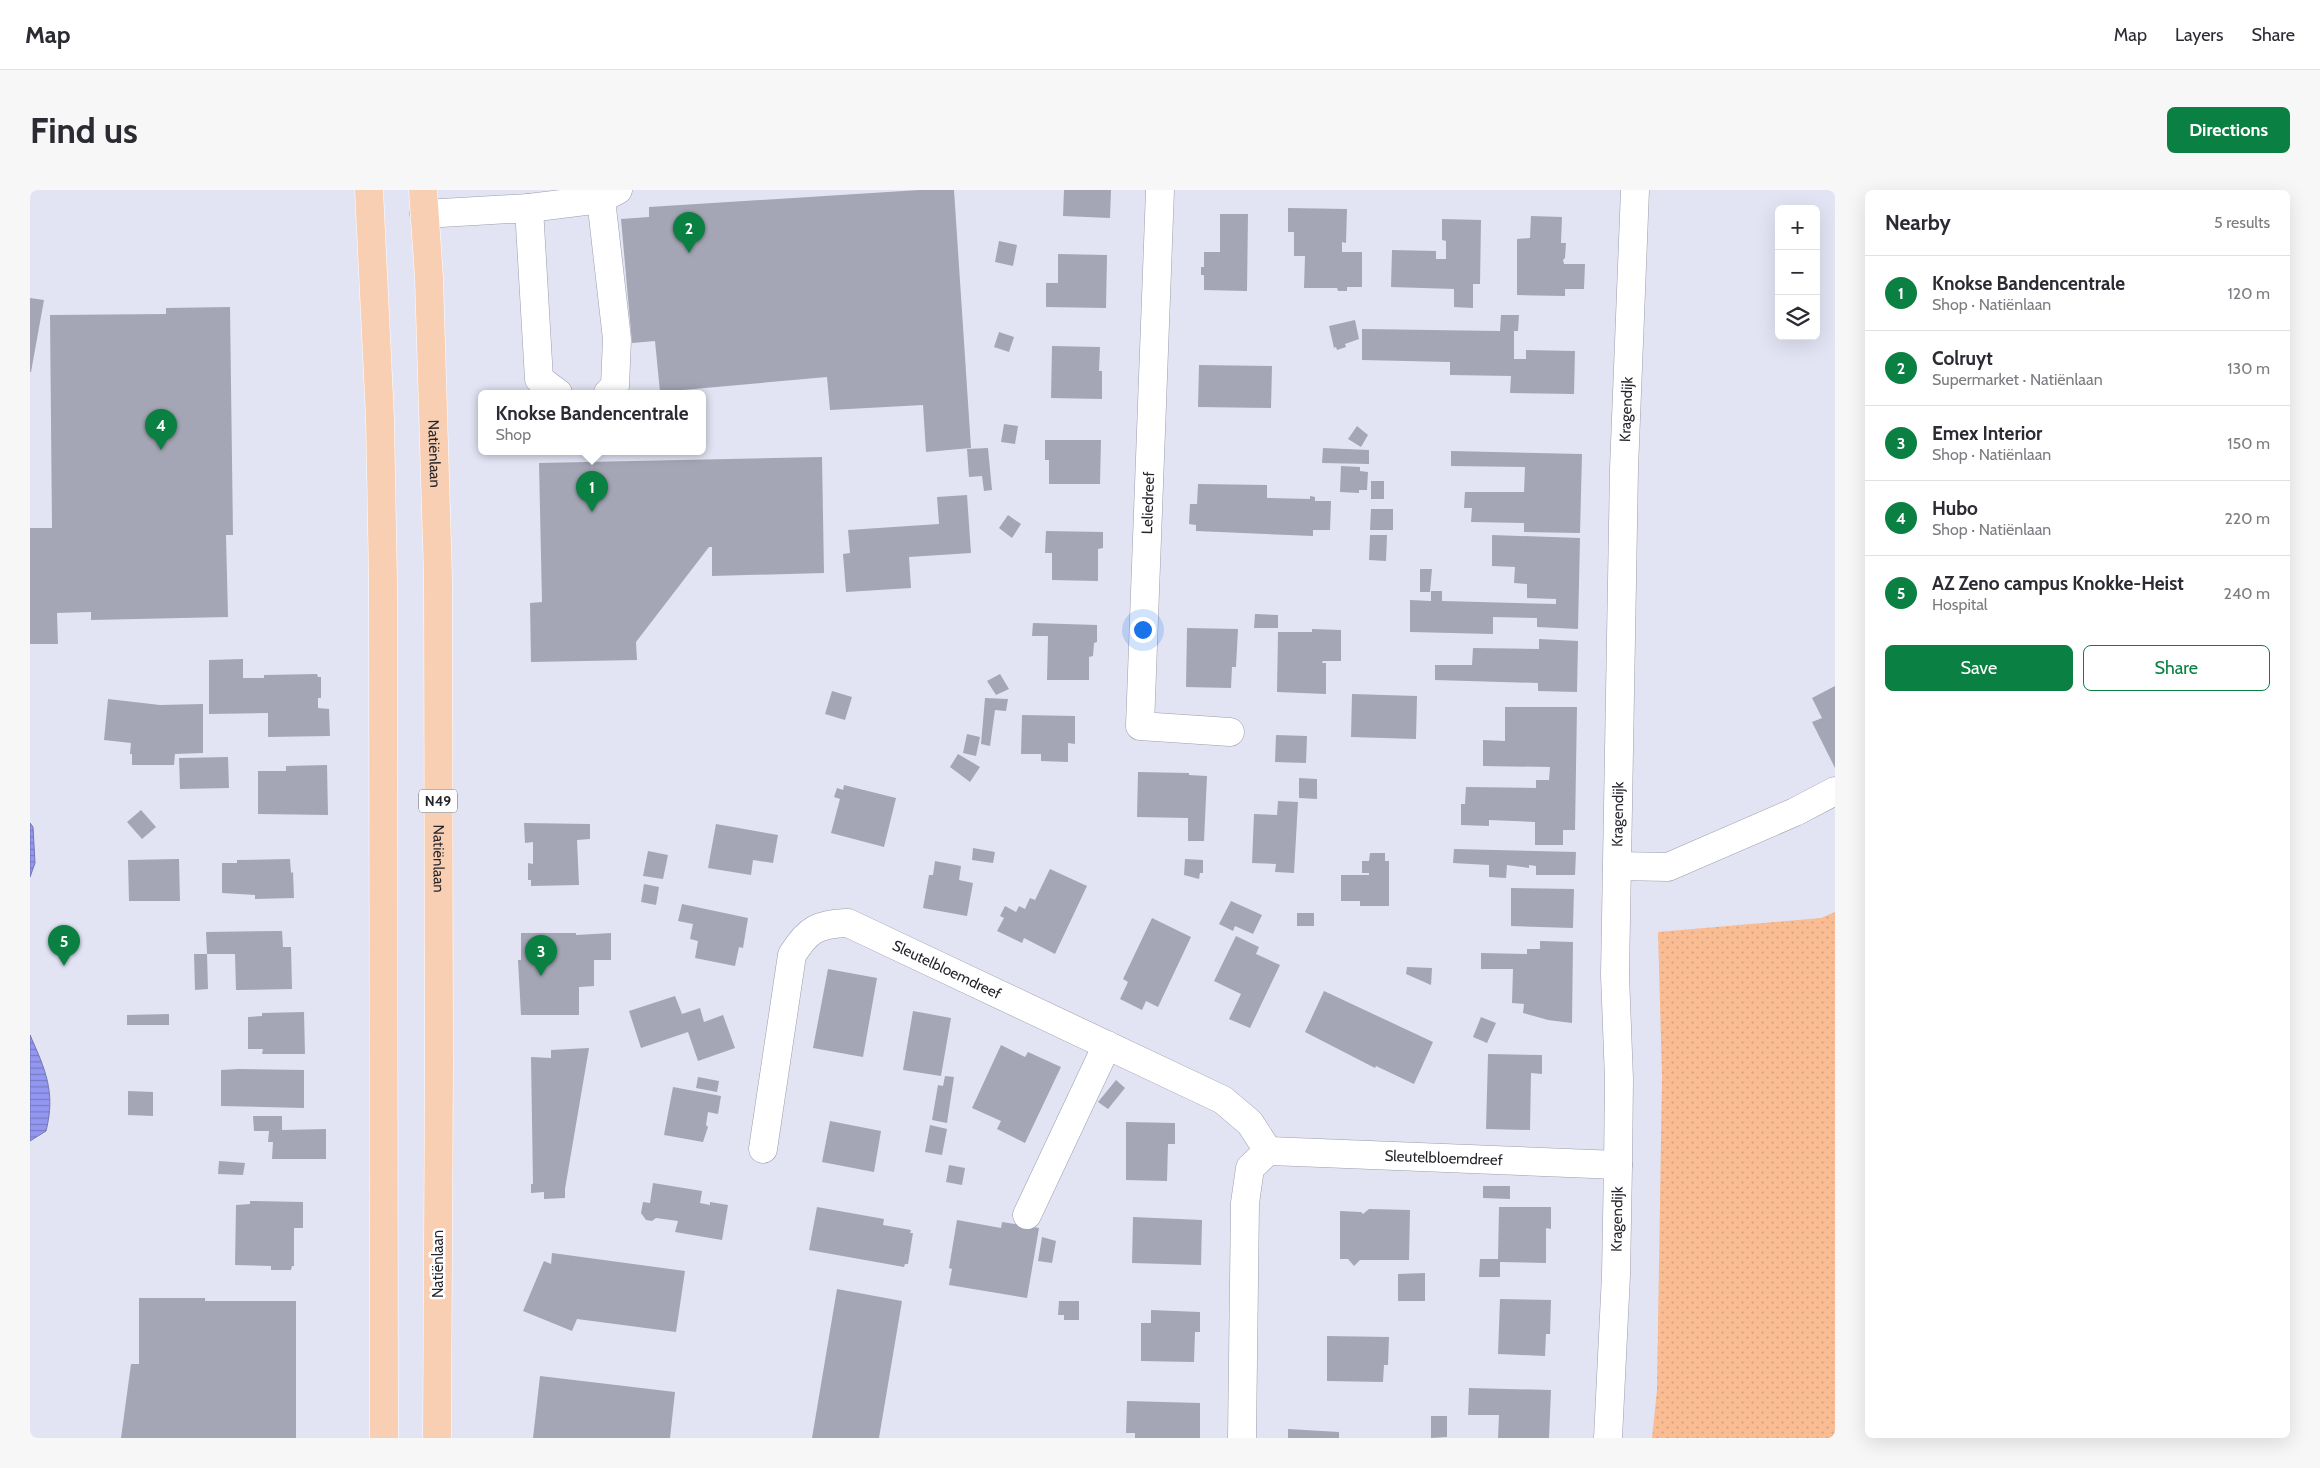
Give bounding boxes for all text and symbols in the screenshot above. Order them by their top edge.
text: Map [25,20,71,49]
text: Map [2114,24,2147,46]
text: Layers [2175,24,2224,46]
text: Share [2252,24,2295,46]
button: Directions [2167,107,2290,153]
text: Find us [30,109,138,152]
map controls [1775,205,1820,340]
button: + [1775,205,1820,250]
text: Nearby [1885,210,1951,235]
pin: 2 [673,212,705,253]
text: 5 results [2214,213,2270,232]
button: − [1775,250,1820,295]
text: Knokse Bandencentrale [1932,272,2125,295]
text: 1 [1898,284,1904,303]
text: 120 m [2228,284,2270,303]
button: layers [1775,295,1820,340]
text: Shop · Natiënlaan [1932,295,2051,314]
text: Colruyt [1932,347,1993,370]
text: 2 [1897,359,1905,378]
text: 130 m [2227,359,2270,378]
text: Supermarket · Natiënlaan [1932,370,2103,389]
street label: Kragendijk [1616,376,1637,442]
popup [478,390,706,455]
text: Knokse Bandencentrale [495,402,689,425]
pin: 4 [145,409,177,450]
street label: Natiënlaan [424,419,444,488]
text: Emex Interior [1932,422,2042,445]
text: Shop [495,425,531,444]
text: 3 [1897,434,1905,453]
text: 150 m [2227,434,2270,453]
text: Shop · Natiënlaan [1932,445,2051,464]
pin: 1 [576,471,608,512]
street label: Leliedreef [1138,471,1158,535]
text: Hubo [1932,497,1978,520]
text: 4 [1896,509,1906,528]
text: 220 m [2224,509,2270,528]
text: Shop · Natiënlaan [1932,520,2051,539]
text: AZ Zeno campus Knokke-Heist [1932,572,2184,595]
text: 5 [1897,584,1905,603]
text: 240 m [2224,584,2270,603]
text: Hospital [1932,595,1988,614]
your location [1130,617,1156,643]
button: Save [1885,645,2073,691]
button: Share [2083,645,2270,691]
street label: Kragendijk [1608,781,1627,847]
road number: N49 [419,790,457,812]
street label: Natiënlaan [430,825,448,893]
pin: 5 [48,925,80,966]
pin: 3 [525,935,557,976]
street label: Sleutelbloemdreef [890,936,1004,1003]
street label: Sleutelbloemdreef [1384,1147,1503,1169]
street label: Kragendijk [1607,1186,1627,1252]
street label: Natiënlaan [429,1230,447,1298]

